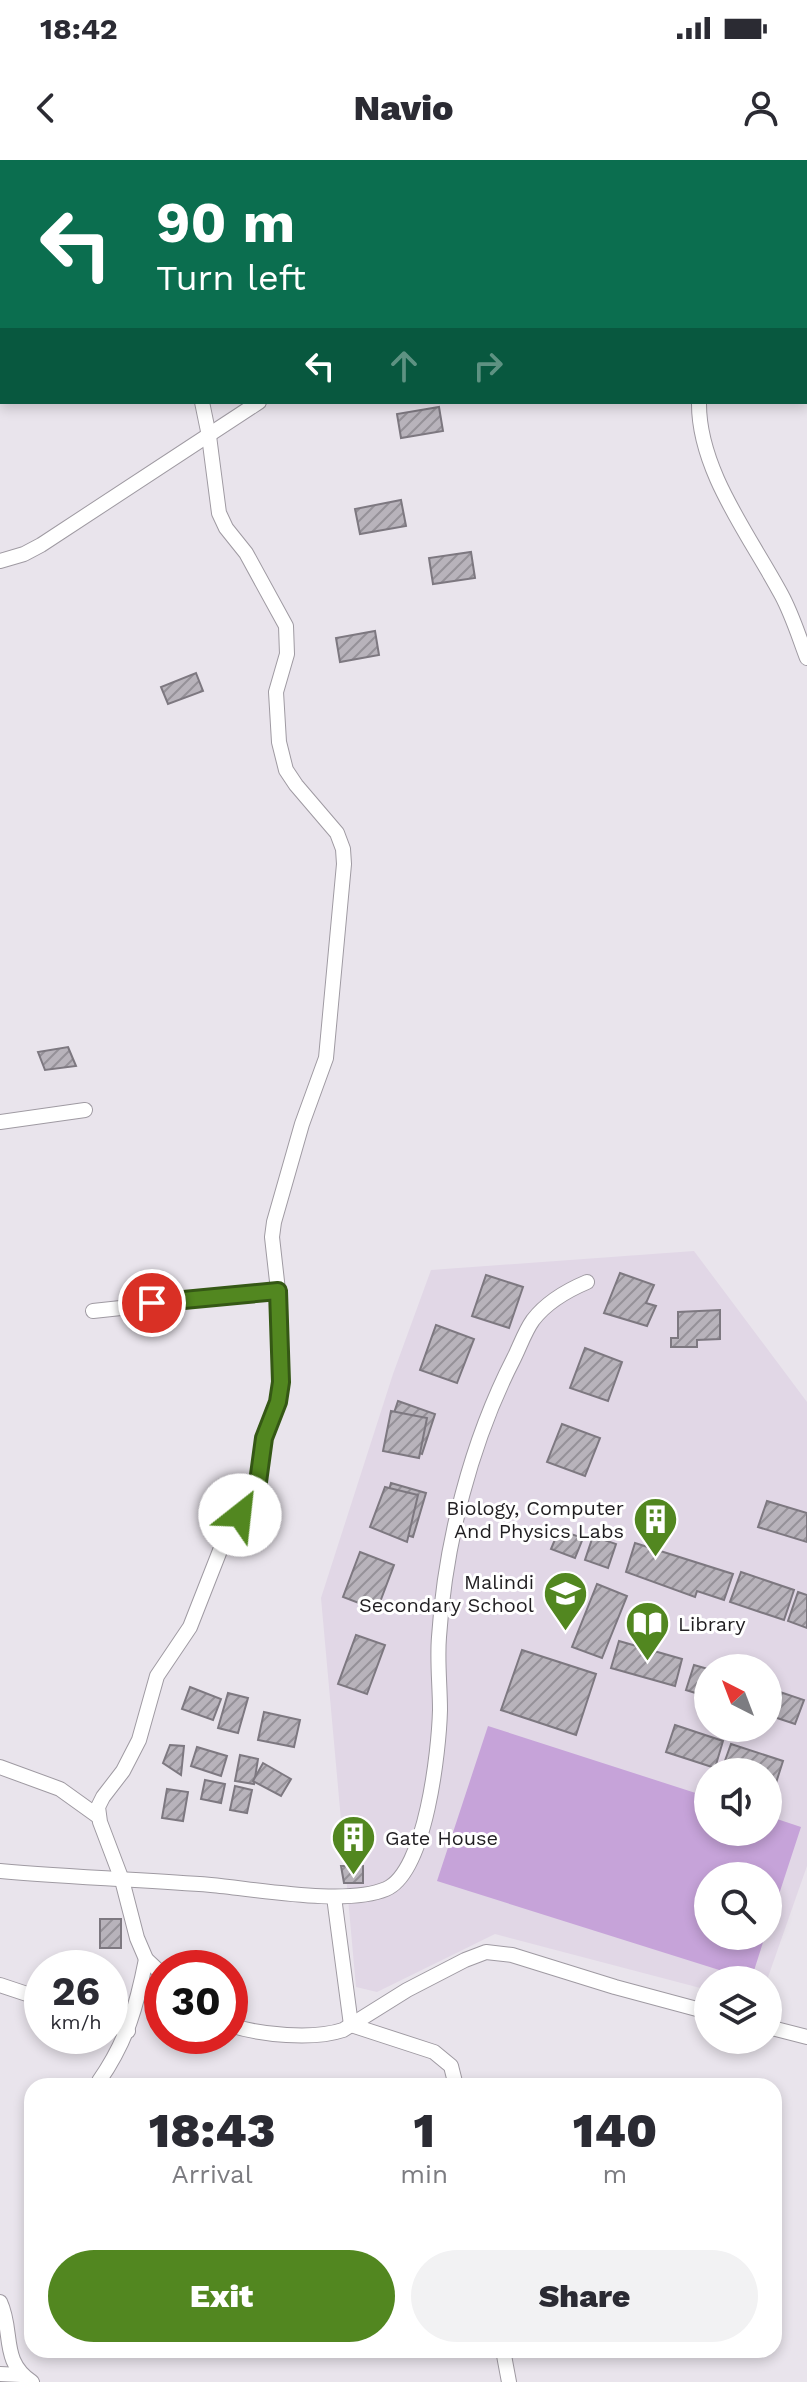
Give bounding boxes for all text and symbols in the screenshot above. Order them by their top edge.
text: 18:42 [40,11,118,46]
icon: back [24,86,68,130]
icon: person [739,86,783,130]
text: Navio [354,87,453,129]
text: 90 m [156,190,295,256]
icon: left [24,192,128,296]
text: Turn left [156,257,306,299]
icon: left [298,344,342,388]
icon: ahead [382,344,426,388]
icon: right [466,344,510,388]
pin [118,1269,186,1337]
icon: arrive [130,1281,174,1325]
position arrow [198,1473,282,1557]
building icon: Biology, Computer And Physics Labs [631,1495,679,1558]
place label: Biology, Computer And Physics Labs [446,1496,624,1543]
place label: Malindi Secondary School [359,1570,534,1617]
school or university icon: Malindi Secondary School [541,1570,589,1633]
library icon: Library [623,1600,671,1663]
place label: Library [678,1612,746,1636]
north arrow [694,1654,782,1742]
map controls [694,1654,782,2054]
button: sound [694,1758,782,1846]
building icon: Gate House [330,1814,378,1877]
place label: Gate House [385,1826,498,1850]
button: search [694,1862,782,1950]
speed limit sign: 30 [144,1950,248,2054]
button: layers [694,1966,782,2054]
text: 26 [52,1968,100,2015]
text: km/h [50,2010,102,2034]
text: 18:43 [149,2102,275,2159]
text: 1 [413,2102,435,2159]
text: 140 [573,2102,657,2159]
text: Arrival [172,2159,253,2189]
text: min [400,2159,448,2189]
text: m [603,2159,627,2189]
button: Exit [48,2250,395,2342]
button: Share [411,2250,758,2342]

